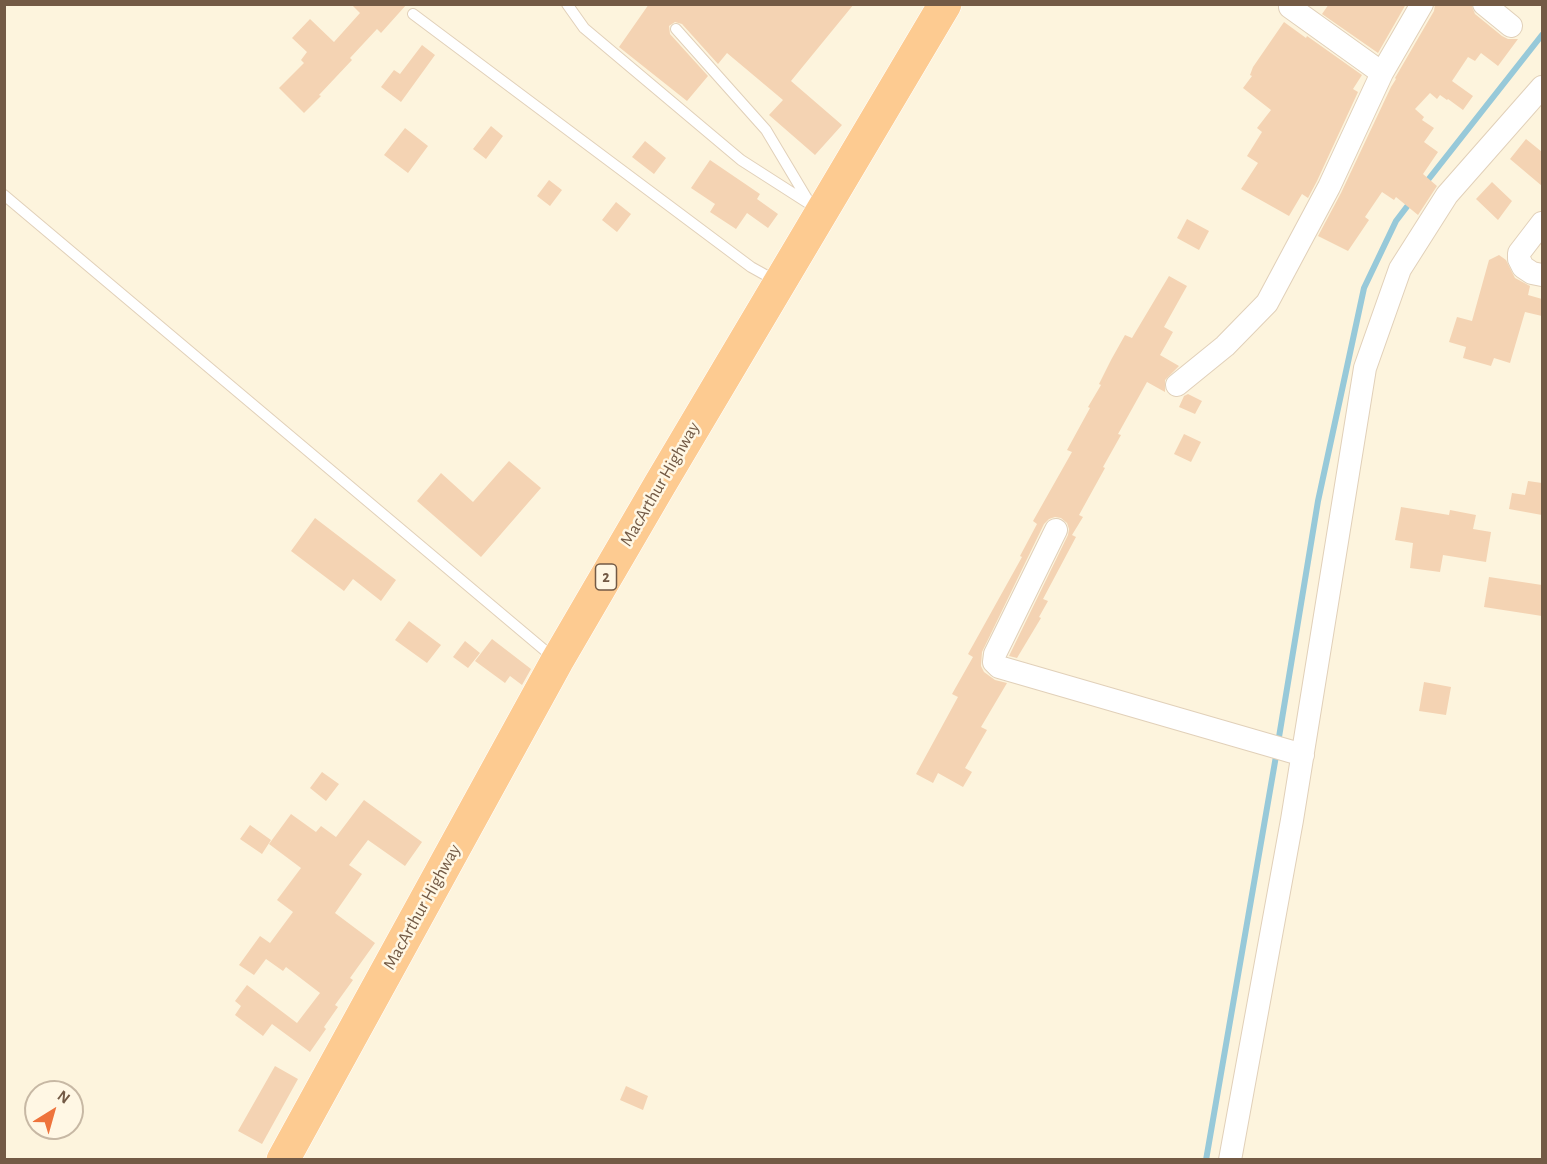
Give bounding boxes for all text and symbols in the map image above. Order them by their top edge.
street label: MacArthur Highway [616,418,704,550]
road number: 2 [596,564,616,590]
street label: MacArthur Highway [379,840,465,974]
north arrow [24,1080,84,1140]
text: N [54,1087,73,1107]

